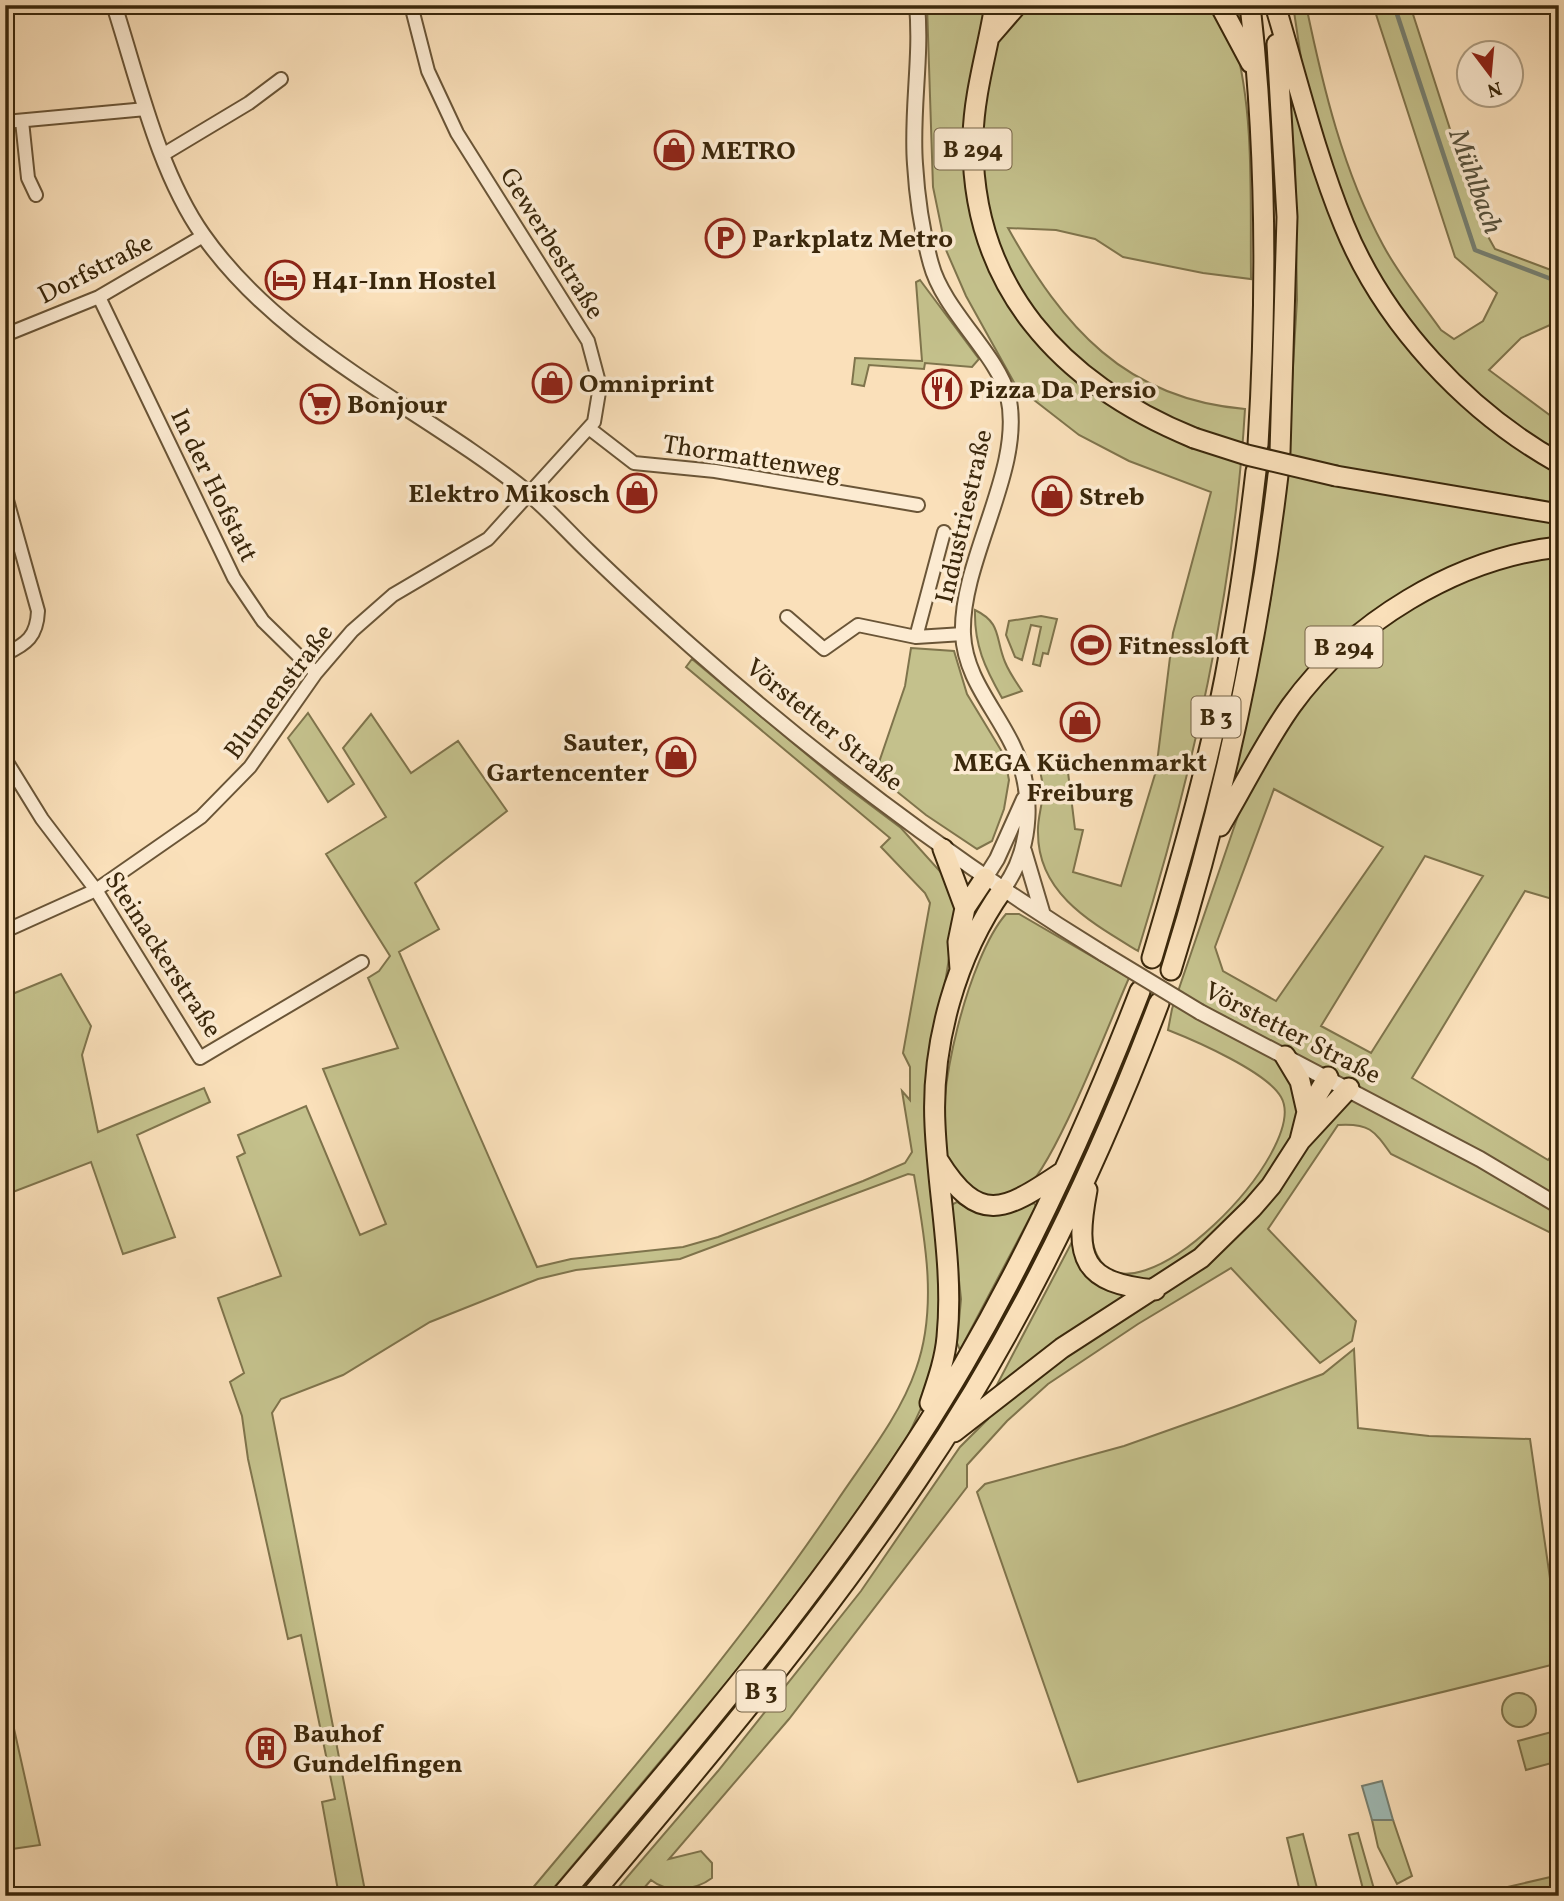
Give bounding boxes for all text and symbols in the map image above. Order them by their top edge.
north arrow [1456,38,1526,108]
text: N [1484,74,1504,103]
water label: Mühlbach [1437,123,1512,240]
road number: B 294 [934,128,1012,169]
shop icon: METRO [653,129,695,171]
place label: METRO [701,134,796,170]
street label: Gewerbestraße [490,161,612,327]
parking icon: Parkplatz Metro [704,217,746,259]
place label: Parkplatz Metro [752,222,953,258]
street label: Dorfstraße [32,225,160,314]
hotel icon: H41-Inn Hostel [264,259,306,301]
place label: H41-Inn Hostel [312,264,496,300]
shop icon: Omniprint [531,362,573,404]
place label: Omniprint [579,367,715,403]
restaurant icon: Pizza Da Persio [921,368,963,410]
place label: Pizza Da Persio [969,373,1156,409]
supermarket icon: Bonjour [299,383,341,425]
place label: Bonjour [347,388,447,424]
street label: In der Hofstatt [161,403,266,568]
street label: Industriestraße [927,426,1002,607]
street label: Thormattenweg [660,427,844,491]
shop icon: Elektro Mikosch [616,472,658,514]
shop icon: Streb [1031,475,1073,517]
place label: Elektro Mikosch [408,477,610,513]
place label: Streb [1079,480,1145,516]
street label: Blumenstraße [217,617,343,768]
sports icon: Fitnessloft [1070,624,1112,666]
road number: B 294 [1306,626,1382,668]
place label: Fitnessloft [1118,629,1249,665]
street label: Vörstetter Straße [737,651,910,801]
road number: B 3 [1192,696,1240,738]
shop icon: MEGA Küchenmarkt Freiburg [1059,701,1101,743]
place label: Sauter, Gartencenter [487,726,649,792]
shop icon: Sauter, Gartencenter [655,736,697,778]
place label: MEGA Küchenmarkt Freiburg [953,746,1207,812]
street label: Steinackerstraße [95,865,230,1045]
street label: Vörstetter Straße [1198,974,1387,1094]
road number: B 3 [736,1671,786,1712]
place label: Bauhof Gundelfingen [293,1717,463,1783]
building icon: Bauhof Gundelfingen [245,1727,287,1769]

